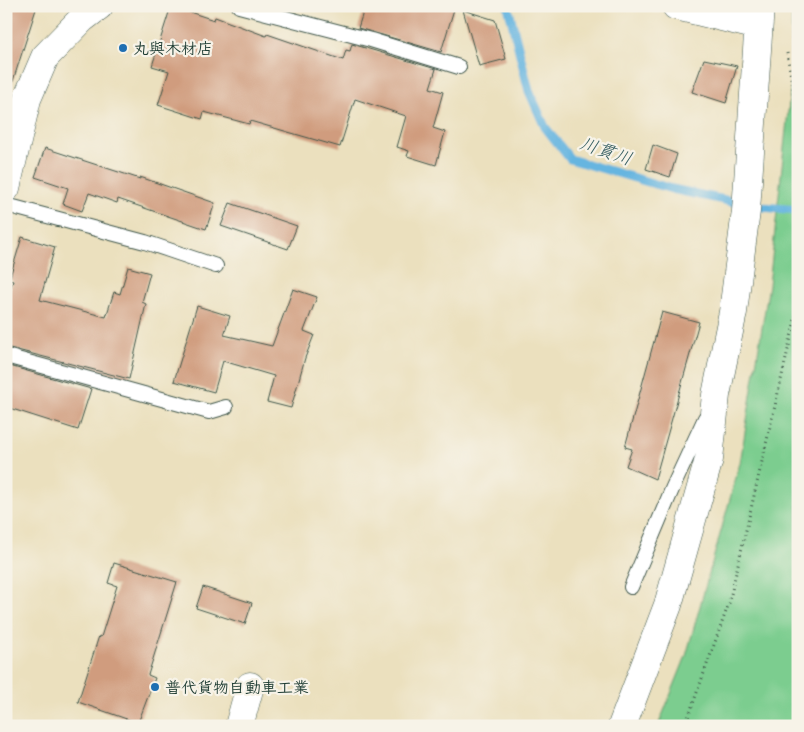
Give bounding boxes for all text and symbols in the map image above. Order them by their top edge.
place label: 丸與木材店 [133,39,213,58]
marker: 丸與木材店 [117,42,129,54]
water label: 川貫川 [577,132,635,170]
place label: 普代貨物自動車工業 [165,678,309,697]
marker: 普代貨物自動車工業 [149,681,161,693]

